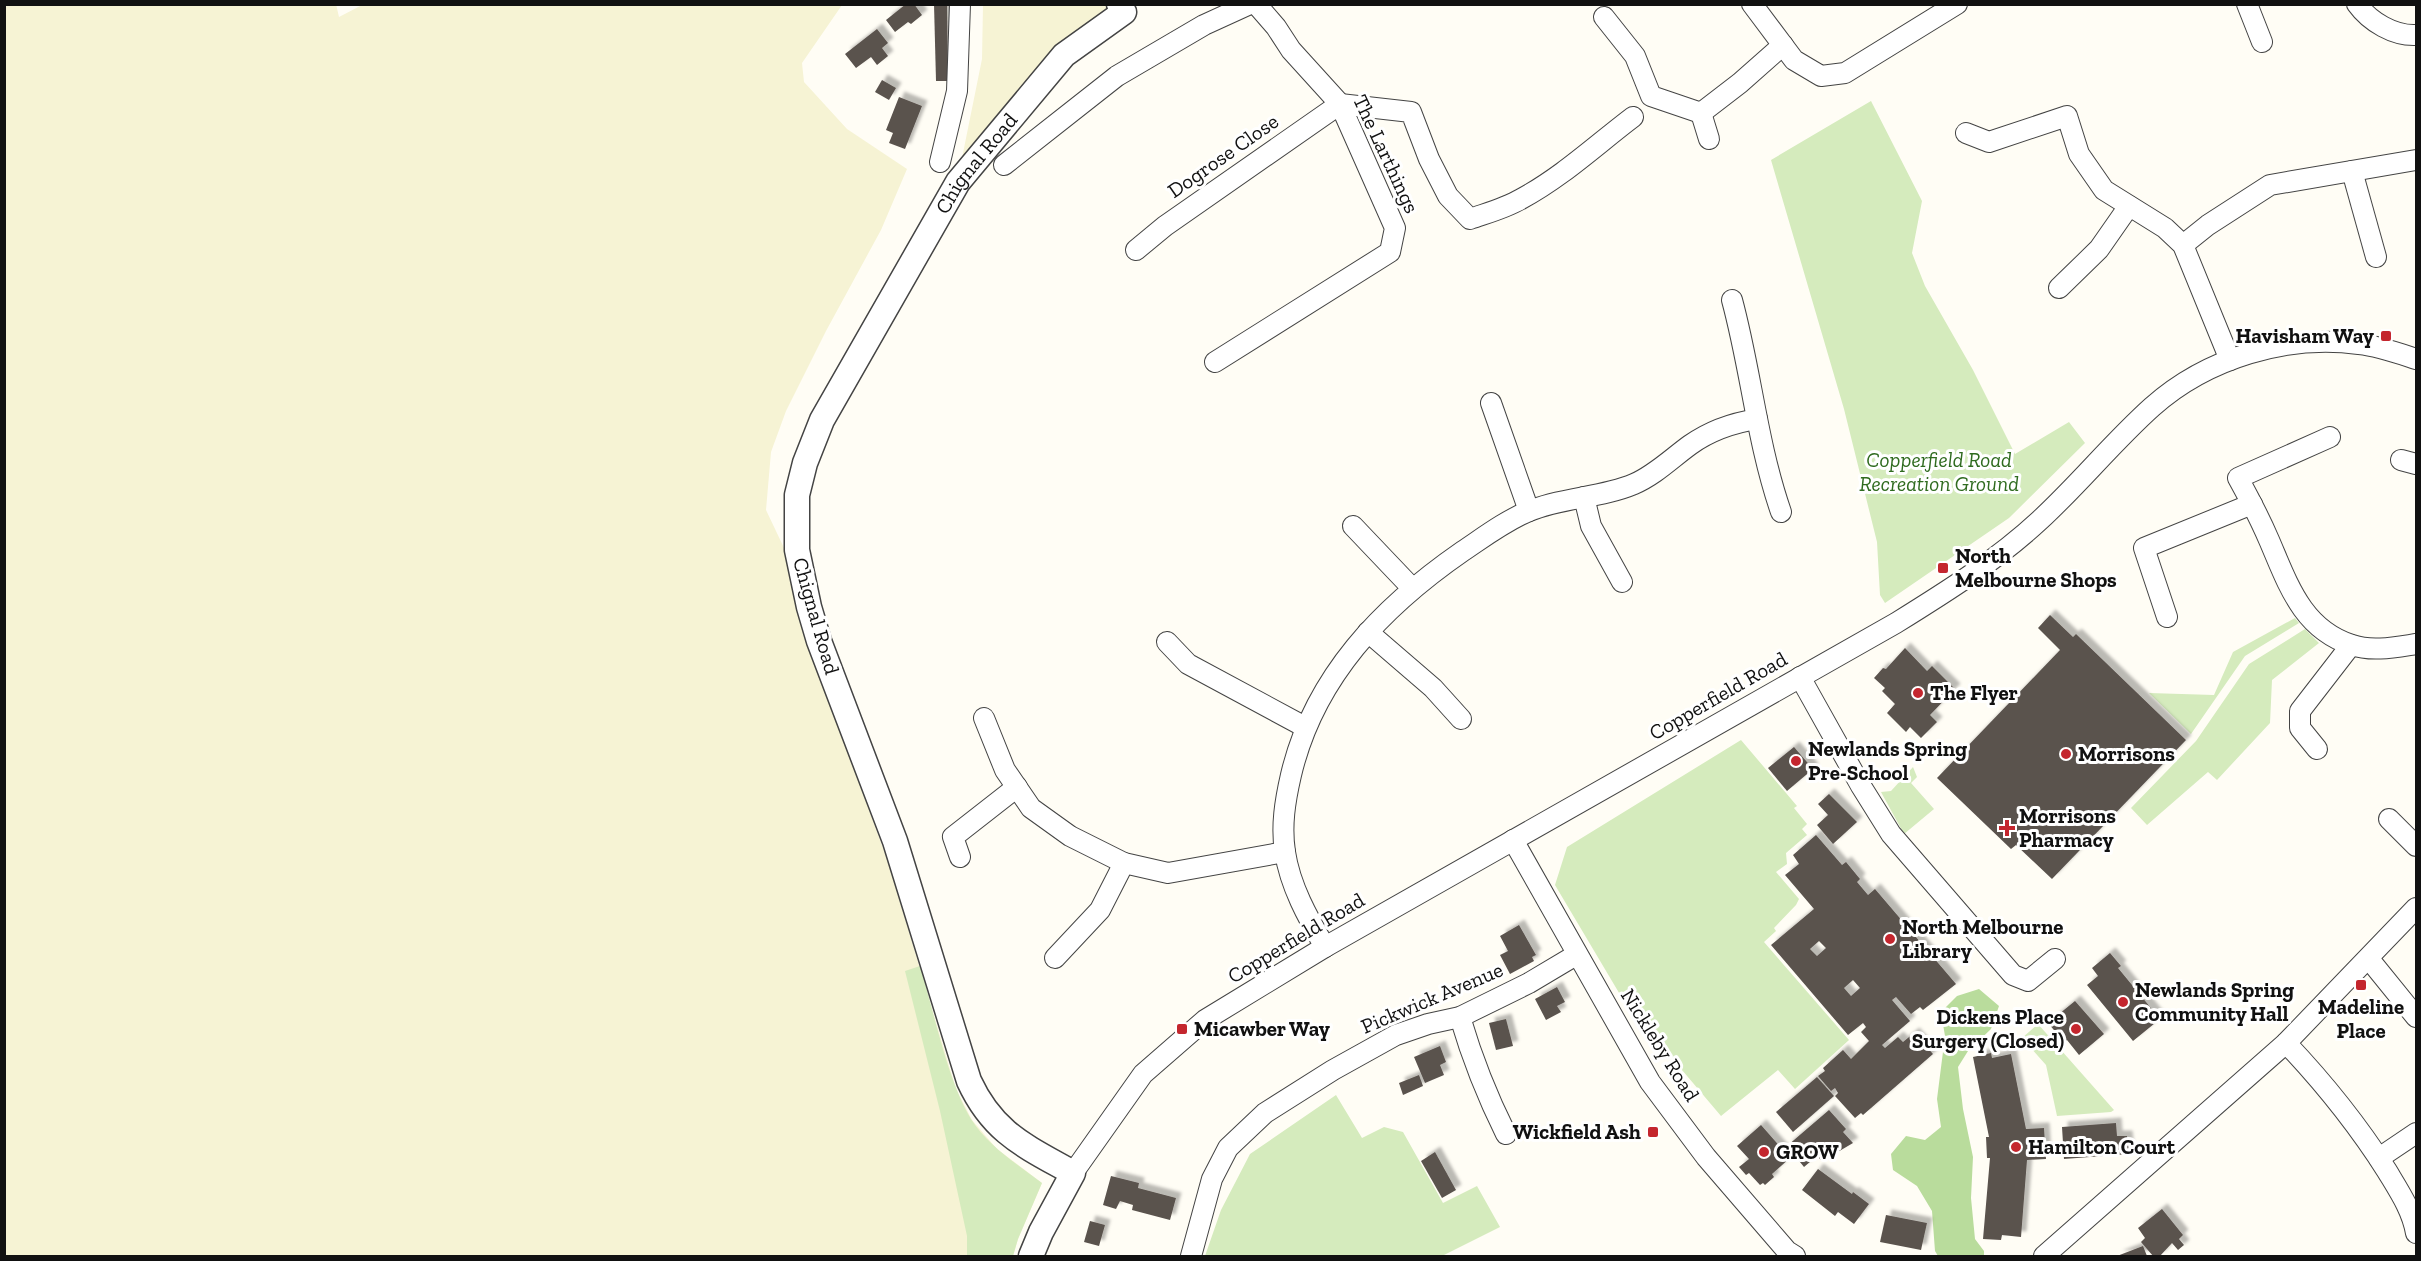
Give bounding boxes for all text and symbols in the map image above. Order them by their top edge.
street label: The Larthings [1348,91,1425,217]
street label: Chignal Road [930,107,1023,218]
street label: Dogrose Close [1162,108,1283,203]
place label: Havisham Way [2236,323,2374,348]
marker: Havisham Way [2379,329,2393,343]
park label: Copperfield Road Recreation Ground [1859,447,2019,496]
place label: North Melbourne Shops [1955,543,2117,592]
street label: Chignal Road [788,555,845,678]
marker: North Melbourne Shops [1936,561,1950,575]
street label: Copperfield Road [1644,646,1792,745]
place label: The Flyer [1930,680,2018,705]
marker: The Flyer [1911,686,1925,700]
place label: Newlands Spring Pre-School [1808,736,1967,785]
place label: Morrisons [2078,741,2175,766]
marker: Morrisons [2059,747,2073,761]
marker: Newlands Spring Pre-School [1789,754,1803,768]
place label: Morrisons Pharmacy [2019,803,2116,852]
marker: Morrisons Pharmacy [2000,821,2014,835]
street label: Copperfield Road [1223,887,1369,988]
place label: North Melbourne Library [1902,914,2064,963]
marker: North Melbourne Library [1883,932,1897,946]
street label: Pickwick Avenue [1357,956,1507,1039]
place label: Newlands Spring Community Hall [2135,977,2294,1026]
marker: Madeline Place [2354,978,2368,992]
street label: Nickleby Road [1616,984,1705,1106]
place label: Madeline Place [2318,994,2404,1043]
marker: Newlands Spring Community Hall [2116,995,2130,1009]
place label: Dickens Place Surgery (Closed) [1912,1004,2064,1053]
place label: Micawber Way [1194,1016,1330,1041]
marker: Micawber Way [1175,1022,1189,1036]
marker: Dickens Place Surgery (Closed) [2069,1022,2083,1036]
place label: Wickfield Ash [1513,1119,1641,1144]
marker: Wickfield Ash [1646,1125,1660,1139]
place label: Hamilton Court [2028,1134,2176,1159]
place label: GROW [1776,1139,1839,1164]
marker: Hamilton Court [2009,1140,2023,1154]
marker: GROW [1757,1145,1771,1159]

